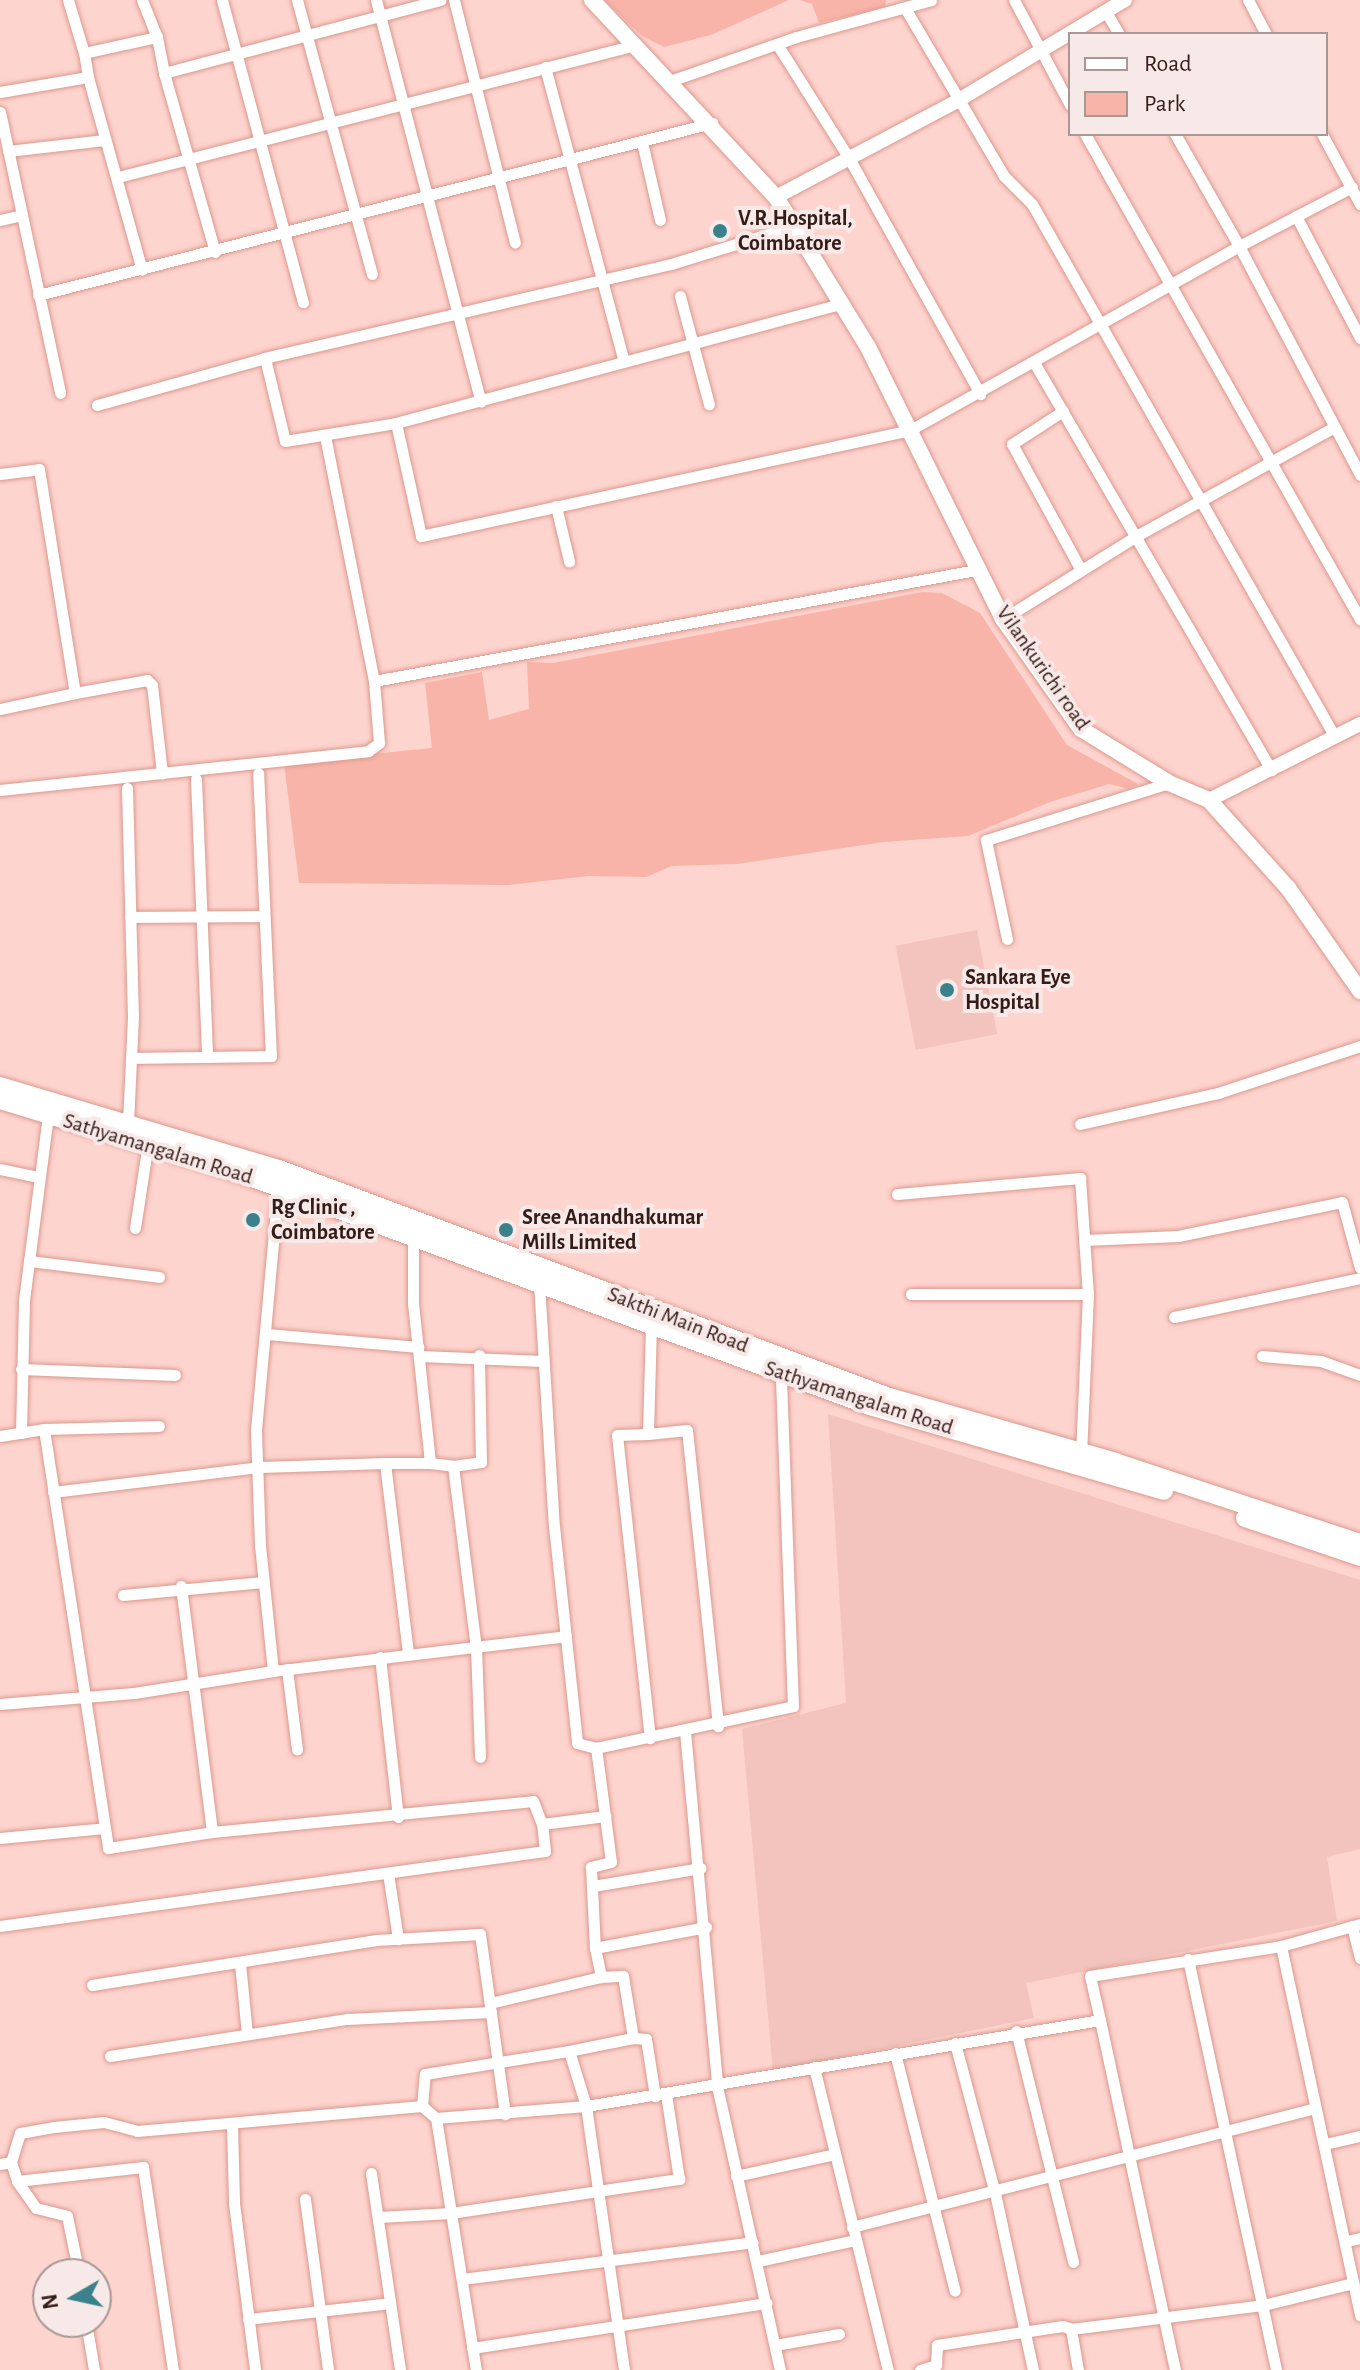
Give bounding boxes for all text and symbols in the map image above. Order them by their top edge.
legend [1068,32,1328,136]
text: Road [1144,52,1192,76]
text: Park [1144,92,1185,116]
place label: V.R.Hospital, Coimbatore [738,205,853,256]
marker: V.R.Hospital, Coimbatore [709,220,731,242]
street label: Vilankurichi road [990,601,1096,735]
place label: Sankara Eye Hospital [965,964,1071,1016]
marker: Sankara Eye Hospital [936,979,958,1001]
street label: Sathyamangalam Road [60,1108,256,1190]
place label: Rg Clinic , Coimbatore [271,1194,375,1246]
place label: Sree Anandhakumar Mills Limited [522,1204,703,1256]
marker: Rg Clinic , Coimbatore [242,1209,264,1231]
marker: Sree Anandhakumar Mills Limited [497,1221,515,1239]
street label: Sakthi Main Road [604,1281,752,1359]
street label: Sathyamangalam Road [761,1355,957,1441]
north arrow [32,2258,112,2338]
text: N [38,2292,62,2311]

